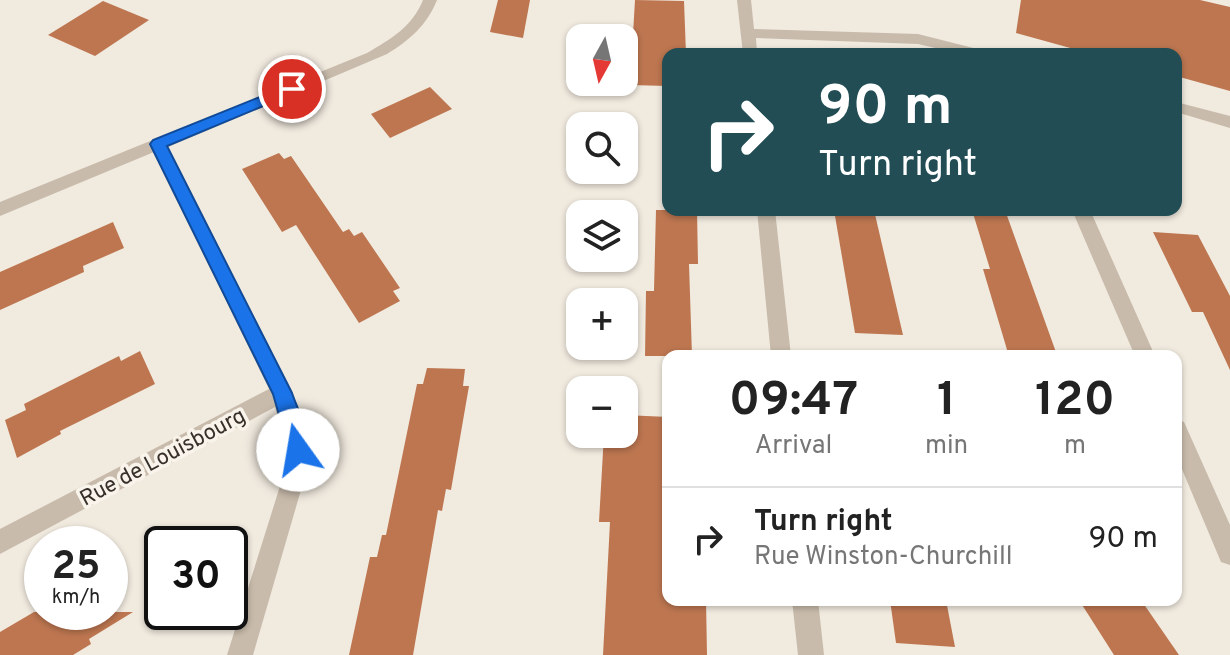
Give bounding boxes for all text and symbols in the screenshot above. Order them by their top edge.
north arrow [566,24,638,96]
map controls [566,24,638,448]
pin [258,55,326,123]
icon: arrive [270,67,314,111]
text: 90 m [818,74,953,144]
icon: right [686,80,790,184]
button: search [566,112,638,184]
text: Turn right [818,143,977,189]
button: layers [566,200,638,272]
button: + [566,288,638,360]
text: 09:47 [729,372,858,432]
text: 1 [937,372,956,432]
text: 120 [1035,372,1115,432]
button: − [566,376,638,448]
street label: Rue de Louisbourg [76,403,251,513]
position arrow [256,408,340,492]
text: Arrival [755,430,832,463]
text: min [925,430,968,463]
text: m [1064,430,1086,463]
text: Turn right [754,504,892,541]
icon: right [686,517,730,561]
text: 90 m [1089,521,1158,558]
speed limit sign: 30 [144,526,248,630]
text: Rue Winston-Churchill [754,541,1013,574]
text: 25 [52,543,100,593]
text: km/h [52,585,100,611]

